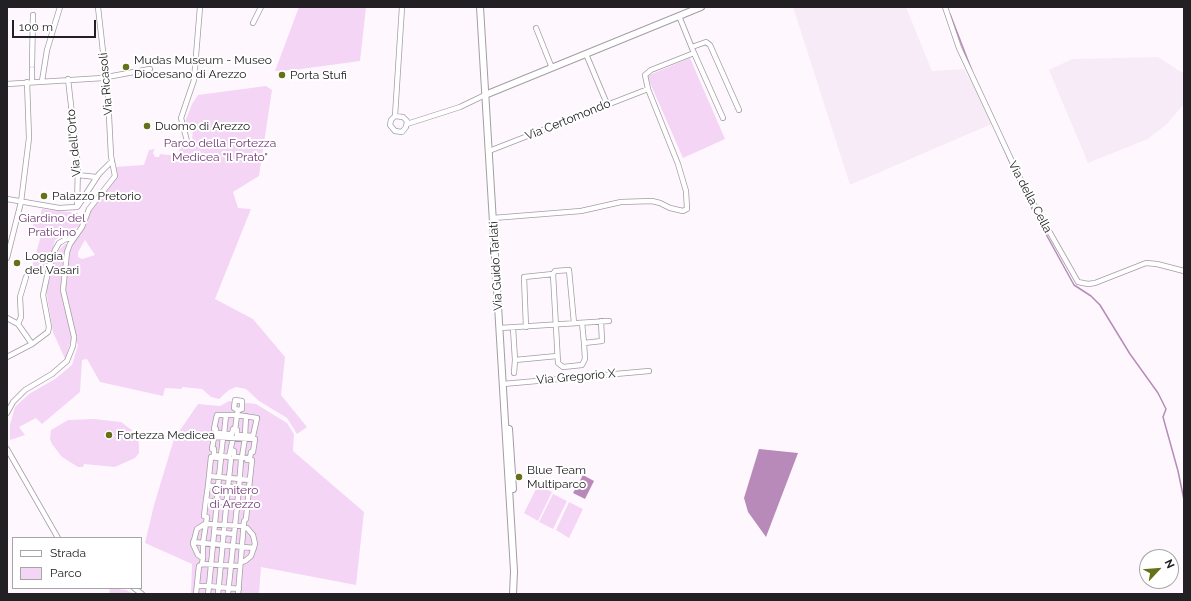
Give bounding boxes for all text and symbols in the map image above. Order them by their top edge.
scale bar [14,12,98,38]
text: 100 m [19,20,53,34]
street label: Via Ricasoli [96,52,116,116]
place label: Mudas Museum - Museo Diocesano di Arezzo [134,53,272,81]
marker: Mudas Museum - Museo Diocesano di Arezzo [121,62,131,72]
place label: Porta Stufi [290,68,347,82]
marker: Porta Stufi [277,70,287,80]
street label: Via Certomondo [523,96,613,144]
street label: Via dell'Orto [64,109,84,177]
place label: Duomo di Arezzo [155,119,250,133]
marker: Duomo di Arezzo [142,121,152,131]
park label: Parco della Fortezza Medicea "Il Prato" [164,136,276,164]
street label: Via della Cella [1005,159,1055,235]
place label: Palazzo Pretorio [52,189,141,203]
marker: Palazzo Pretorio [39,191,49,201]
park label: Giardino del Praticino [19,211,85,239]
street label: Via Guido Tarlati [486,221,506,311]
place label: Loggia del Vasari [25,249,79,277]
marker: Loggia del Vasari [12,258,22,268]
street label: Via Gregorio X [536,366,616,388]
place label: Fortezza Medicea [117,428,215,442]
marker: Fortezza Medicea [104,430,114,440]
place label: Blue Team Multiparco [527,463,586,491]
marker: Blue Team Multiparco [514,472,524,482]
park label: Cimitero di Arezzo [209,483,261,511]
legend [12,537,142,589]
text: Strada [50,546,86,560]
north arrow [1139,549,1179,589]
text: N [1162,557,1177,571]
text: Parco [50,566,82,580]

